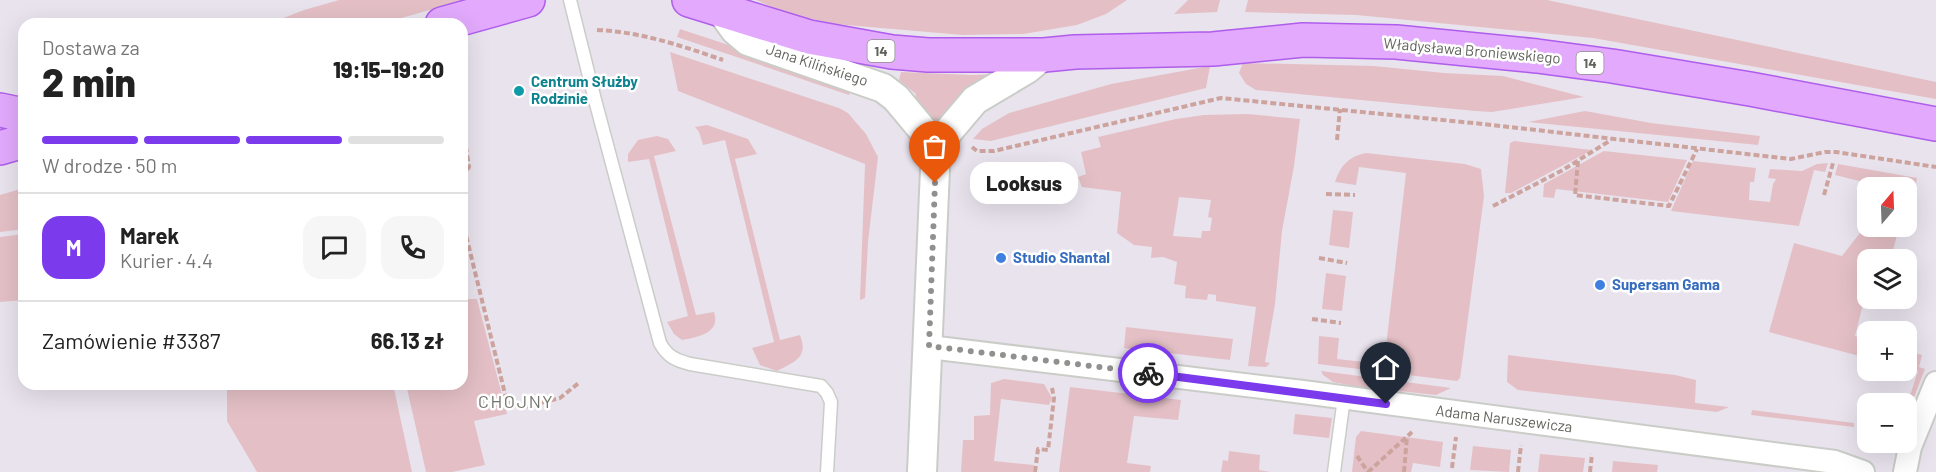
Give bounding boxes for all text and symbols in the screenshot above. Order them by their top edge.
street label: Władysława Broniewskiego [1383,33,1561,67]
text: Dostawa za [42,35,140,59]
street label: Jana Kilińskiego [764,39,871,89]
road number: 14 [868,40,894,62]
road number: 14 [1576,52,1604,74]
text: 19:15–19:20 [333,56,444,82]
text: 2 min [42,58,136,105]
place label: Centrum Służby Rodzinie [531,72,638,107]
marker: Centrum Służby Rodzinie [512,84,526,98]
pin [909,121,960,183]
icon: bag [918,130,951,163]
text: W drodze · 50 m [42,153,177,177]
callout: Looksus [971,162,1079,204]
text: Looksus [986,171,1062,195]
north arrow [1857,177,1917,237]
map controls [1857,177,1917,453]
button: chat [303,216,366,279]
button: phone [381,216,444,279]
text: Marek [120,222,179,248]
text: M [66,234,81,260]
text: Kurier · 4.4 [120,248,213,272]
place label: Studio Shantal [1013,248,1110,266]
button: layers [1857,249,1917,309]
marker: Studio Shantal [994,251,1008,265]
place label: Supersam Gama [1612,275,1720,293]
marker: Supersam Gama [1593,278,1607,292]
button: + [1857,321,1917,381]
text: Zamówienie #3387 [42,327,221,353]
text: 66.13 zł [371,327,444,353]
pin [1360,342,1411,404]
courier [1118,343,1178,403]
icon: home [1369,351,1402,384]
icon: bike [1132,357,1165,390]
district label: CHOJNY [478,390,554,412]
button: − [1857,393,1917,453]
street label: Adama Naruszewicza [1435,401,1574,435]

